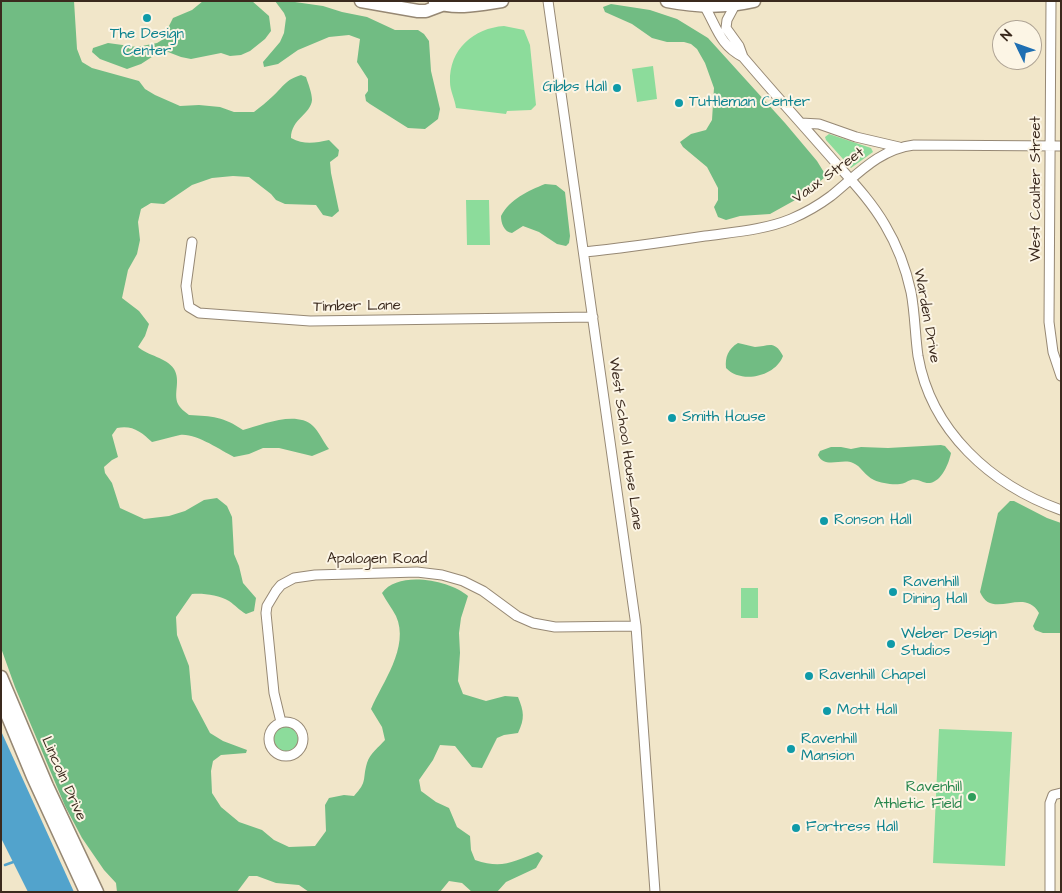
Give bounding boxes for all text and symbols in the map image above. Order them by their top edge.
marker: The Design Center [141,12,153,24]
north arrow [992,20,1042,70]
place label: The Design Center [110,26,184,61]
text: N [996,26,1017,46]
place label: Gibbs Hall [543,79,607,97]
marker: Gibbs Hall [611,82,623,94]
place label: Tuttleman Center [689,94,810,112]
marker: Tuttleman Center [673,97,685,109]
street label: West Coulter Street [1028,116,1046,262]
street label: Vaux Street [790,144,868,208]
street label: Warden Drive [909,267,943,365]
street label: Timber Lane [313,297,401,317]
street label: West School House Lane [604,357,646,531]
place label: Smith House [682,409,766,427]
marker: Smith House [666,412,678,424]
place label: Ronson Hall [834,512,912,530]
marker: Ronson Hall [818,515,830,527]
street label: Apalogen Road [327,551,427,569]
place label: Ravenhill Dining Hall [903,574,967,609]
marker: Ravenhill Dining Hall [887,586,899,598]
place label: Weber Design Studios [901,626,997,661]
marker: Weber Design Studios [885,638,897,650]
place label: Ravenhill Chapel [819,667,926,685]
marker: Ravenhill Chapel [803,670,815,682]
place label: Mott Hall [837,702,897,720]
marker: Mott Hall [821,705,833,717]
place label: Ravenhill Mansion [801,731,857,766]
street label: Lincoln Drive [36,734,90,824]
marker: Ravenhill Mansion [785,743,797,755]
place label: Ravenhill Athletic Field [874,779,962,814]
marker: Ravenhill Athletic Field [966,791,978,803]
place label: Fortress Hall [806,819,898,837]
marker: Fortress Hall [790,822,802,834]

